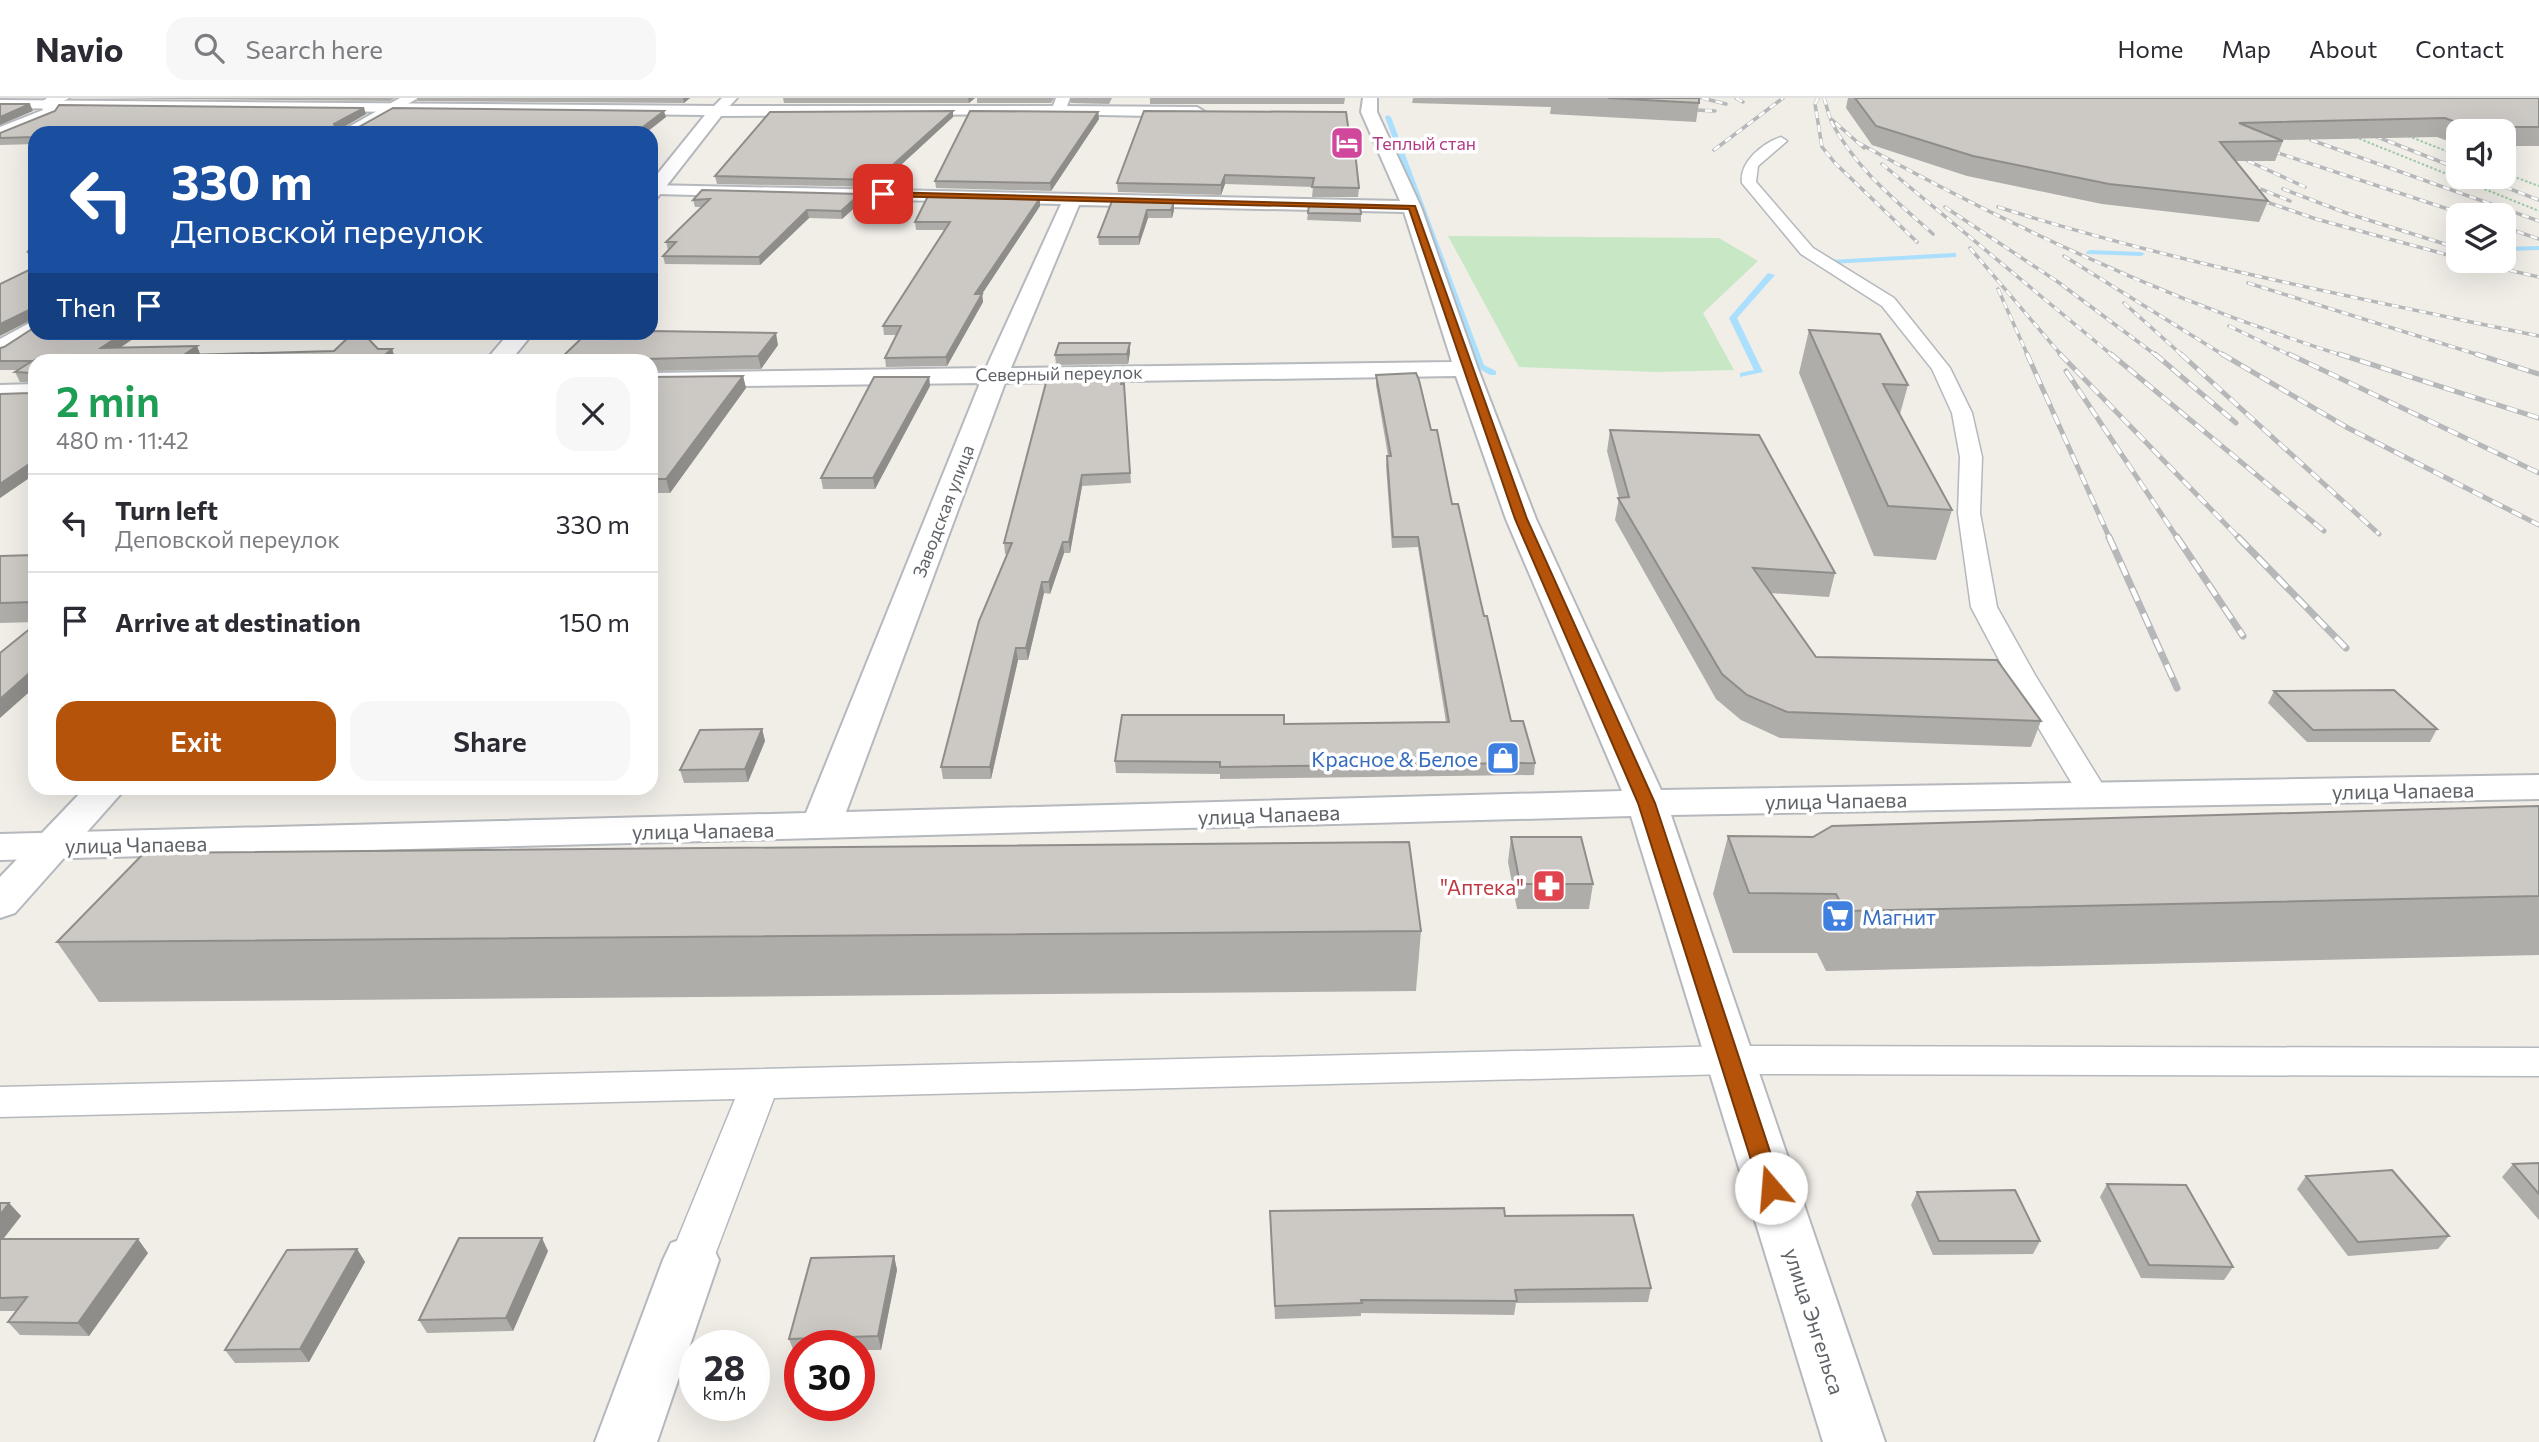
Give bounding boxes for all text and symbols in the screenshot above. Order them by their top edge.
search box [166,17,656,80]
text: Navio [35,28,124,69]
icon: search [190,29,228,67]
text: Search here [246,33,383,64]
text: Home [2118,34,2184,63]
text: Map [2222,34,2271,63]
text: About [2309,34,2377,63]
text: Contact [2415,34,2504,63]
map controls [2446,119,2516,273]
button: sound [2446,119,2516,189]
hotel icon: Теплый стан [1328,124,1366,162]
place label: Теплый стан [1372,132,1476,154]
text: 330 m [171,150,312,210]
icon: left [56,154,147,245]
pin [853,164,913,224]
icon: arrive [864,175,902,213]
button: layers [2446,203,2516,273]
text: Деповской переулок [171,210,484,250]
icon: arrive [130,287,168,325]
text: Then [56,291,116,322]
street label: Северный переулок [975,361,1143,385]
text: 2 min [56,374,160,426]
button: close [556,377,630,451]
text: 480 m · 11:42 [56,426,189,454]
street label: Заводская улица [908,442,978,580]
text: Turn left [115,494,218,525]
icon: left [56,504,94,542]
text: 330 m [556,508,630,539]
text: Деповской переулок [115,525,340,553]
icon: arrive [56,602,94,640]
text: Arrive at destination [115,606,361,637]
text: 150 m [559,606,630,637]
button: Exit [56,701,336,781]
button: Share [350,701,630,781]
shop icon: Красное & Белое [1484,739,1522,777]
place label: Красное & Белое [1311,746,1478,771]
street label: улица Чапаева [2332,776,2474,804]
street label: улица Чапаева [1765,786,1907,814]
street label: улица Чапаева [1197,799,1341,829]
street label: улица Чапаева [632,816,774,844]
street label: улица Чапаева [65,830,207,858]
pharmacy icon: "Аптека" [1530,867,1568,905]
place label: "Аптека" [1440,874,1524,899]
supermarket icon: Магнит [1819,897,1857,935]
place label: Магнит [1862,904,1936,929]
position arrow [1734,1151,1808,1225]
street label: улица Энгельса [1780,1245,1850,1397]
speed limit sign: 30 [784,1330,875,1421]
text: 28 [704,1345,745,1388]
text: km/h [703,1382,746,1404]

